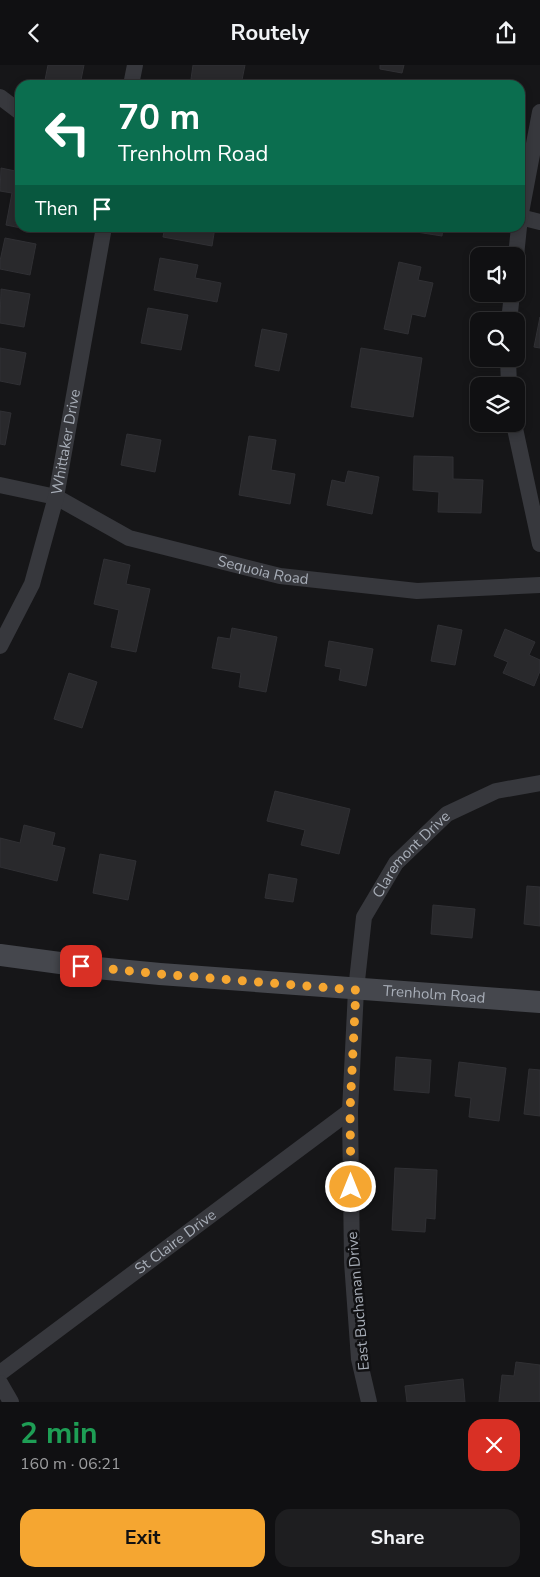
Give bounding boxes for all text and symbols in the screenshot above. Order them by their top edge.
text: Routely [231,18,309,48]
icon: back [20,19,48,47]
icon: share [492,19,520,47]
text: 70 m [118,94,200,141]
icon: left [35,100,100,165]
text: Trenholm Road [118,139,268,169]
icon: arrive [88,195,116,223]
text: Then [35,196,78,222]
map controls [470,247,525,432]
button: sound [470,247,525,302]
button: search [470,312,525,367]
button: layers [470,377,525,432]
street label: Whittaker Drive [47,387,85,496]
street label: Sequoia Road [215,551,310,589]
street label: Claremont Drive [368,806,454,902]
pin [60,945,102,987]
icon: arrive [67,952,95,980]
street label: Trenholm Road [382,980,486,1008]
position arrow [324,1160,376,1212]
street label: St Claire Drive [130,1205,220,1279]
street label: East Buchanan Drive [342,1231,374,1371]
text: 2 min [20,1413,98,1454]
button: close [468,1419,520,1471]
text: 160 m · 06:21 [20,1453,121,1475]
button: Exit [20,1509,265,1567]
button: Share [275,1509,520,1567]

